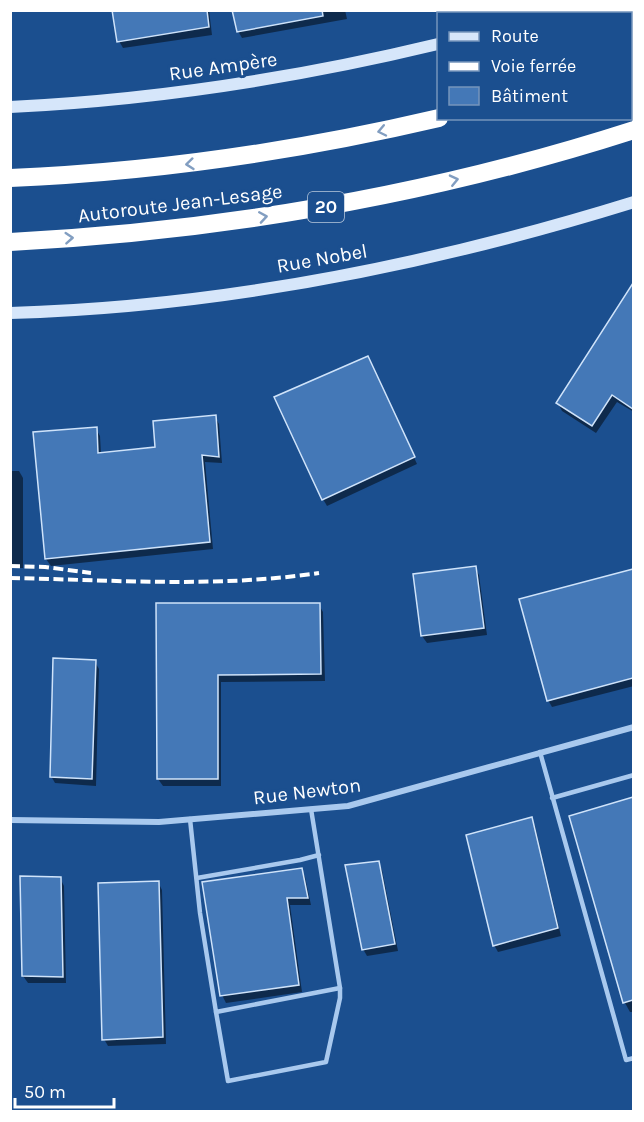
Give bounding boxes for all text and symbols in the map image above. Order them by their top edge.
legend [437,12,632,120]
text: Route [491,25,539,47]
street label: Rue Ampère [167,48,279,85]
text: Voie ferrée [491,55,576,77]
text: Bâtiment [491,85,568,107]
one-way arrow [378,124,388,137]
one-way arrow [186,157,195,170]
one-way arrow [449,175,459,188]
street label: Autoroute Jean-Lesage [76,180,284,227]
road number: 20 [308,192,344,222]
one-way arrow [258,212,267,224]
one-way arrow [64,232,73,245]
street label: Rue Nobel [275,239,369,278]
street label: Rue Newton [252,773,362,810]
scale bar [15,1071,114,1109]
text: 50 m [24,1081,66,1103]

